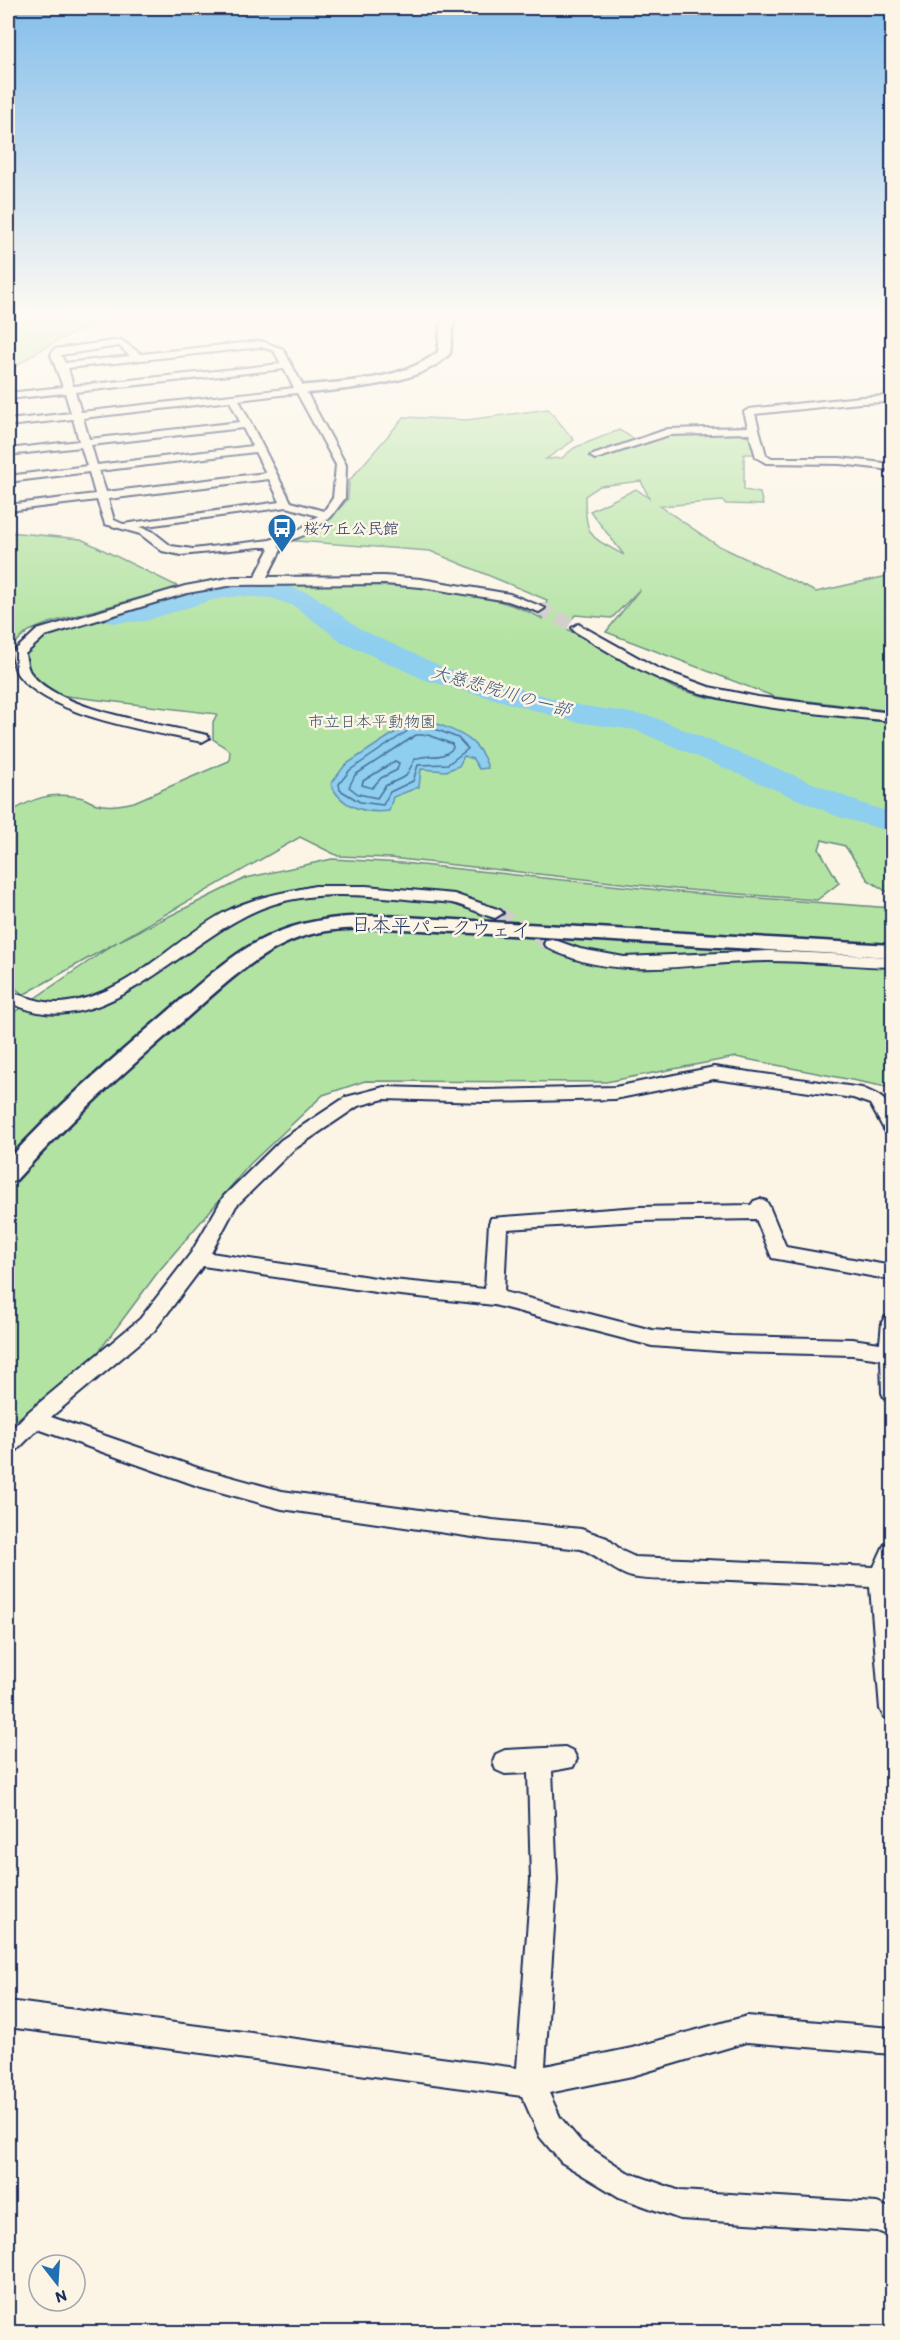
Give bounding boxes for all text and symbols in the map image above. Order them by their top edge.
bus stop icon: 桜ケ丘公民館 [266,512,298,554]
place label: 桜ケ丘公民館 [303,519,399,538]
water label: 大慈悲院川の一部 [429,661,575,722]
park label: 市立日本平動物園 [308,712,436,731]
street label: 日本平パークウェイ [351,912,531,942]
north arrow [27,2253,87,2313]
text: N [53,2286,69,2308]

